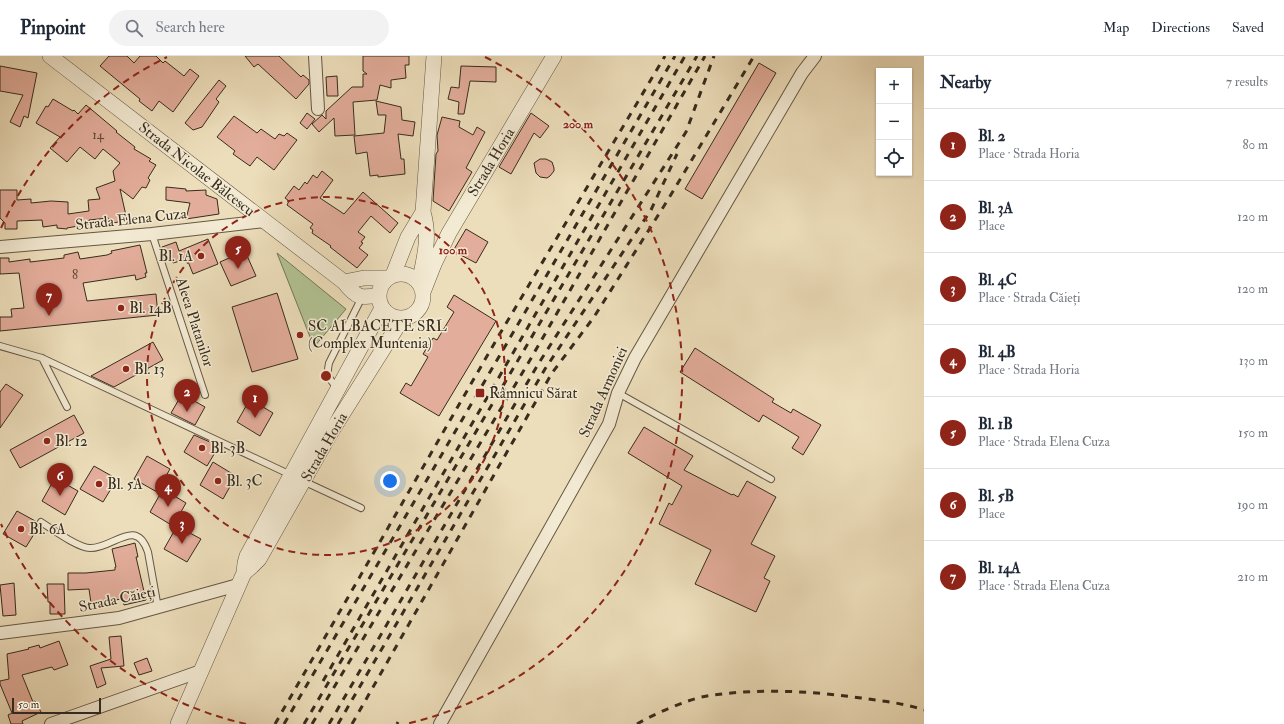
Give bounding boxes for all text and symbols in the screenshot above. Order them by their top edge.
search box [109,10,389,46]
text: Pinpoint [20,16,85,40]
icon: search [123,17,145,39]
text: Search here [155,18,225,37]
text: Map [1103,19,1129,36]
text: Directions [1151,19,1210,36]
text: Saved [1232,19,1264,36]
map controls [876,68,912,176]
button: + [876,68,912,104]
text: Nearby [940,72,991,93]
text: 7 results [1226,74,1268,90]
button: − [876,104,912,140]
text: 200 m [563,117,594,132]
street label: Strada Nicolae Bălcescu [135,118,259,221]
street label: Strada Horia [464,124,520,200]
house number: 14 [92,127,105,143]
text: Bl. 2 [978,127,1005,146]
text: 1 [951,137,955,153]
text: 80 m [1242,137,1268,153]
button: locate [876,140,912,176]
text: Place · Strada Horia [978,146,1079,162]
text: Bl. 3A [978,199,1013,218]
street label: Strada Elena Cuza [75,204,188,235]
text: 2 [950,209,956,225]
text: 120 m [1237,209,1268,225]
text: Place [978,218,1005,234]
pin: 5 [225,236,251,269]
text: 100 m [439,243,468,258]
place label: Bl. 1A [158,247,193,266]
marker: Bl. 1A [196,251,206,261]
house number: 8 [72,267,78,283]
text: Bl. 4C [978,271,1017,290]
street label: Aleea Platanilor [171,274,218,370]
text: 3 [951,281,956,297]
text: 120 m [1237,281,1268,297]
pin: 7 [36,283,62,316]
text: Place · Strada Căieți [978,290,1080,306]
place label: Bl. 14B [129,299,172,318]
marker: Bl. 14B [116,303,126,313]
place label: SC ALBACETE SRL (Complex Muntenia) [308,317,447,354]
marker: SC ALBACETE SRL (Complex Muntenia) [295,330,305,340]
text: Bl. 4B [978,343,1016,362]
street label: Strada Armoniei [575,344,632,441]
text: 4 [949,353,957,369]
text: 130 m [1239,353,1268,369]
place label: Bl. 13 [134,360,165,379]
text: Place · Strada Horia [978,362,1079,378]
marker: Bl. 13 [121,364,131,374]
centre of rings [319,369,333,383]
pin: 2 [174,379,200,412]
place label: Râmnicu Sărat [489,384,577,403]
pin: 1 [242,385,268,418]
marker: Râmnicu Sărat [474,387,486,399]
street label: Strada Horia [297,409,352,485]
text: Bl. 1B [978,415,1013,434]
text: 5 [950,425,956,441]
text: 150 m [1238,425,1268,441]
place label: Bl. 12 [55,432,88,451]
text: Place · Strada Elena Cuza [978,434,1110,450]
marker: Bl. 12 [42,436,52,446]
place label: Bl. 3B [210,439,245,458]
marker: Bl. 3B [197,443,207,453]
pin: 6 [47,463,73,496]
your location [380,471,400,491]
place label: Bl. 3C [226,472,262,491]
pin: 4 [155,474,181,507]
place label: Bl. 5A [107,475,143,494]
marker: Bl. 3C [213,476,223,486]
marker: Bl. 5A [94,479,104,489]
text: Bl. 5B [978,487,1014,506]
text: 6 [950,497,956,513]
text: 190 m [1237,497,1268,513]
text: Place [978,506,1005,522]
pin: 3 [169,511,195,544]
place label: Bl. 6A [29,520,66,539]
marker: Bl. 6A [16,524,26,534]
text: Bl. 14A [978,559,1021,578]
text: 7 [950,569,956,585]
text: 210 m [1237,569,1268,585]
text: Place · Strada Elena Cuza [978,578,1110,594]
street label: Strada Căieți [77,582,157,617]
scale bar [12,696,101,715]
text: 50 m [18,698,39,711]

